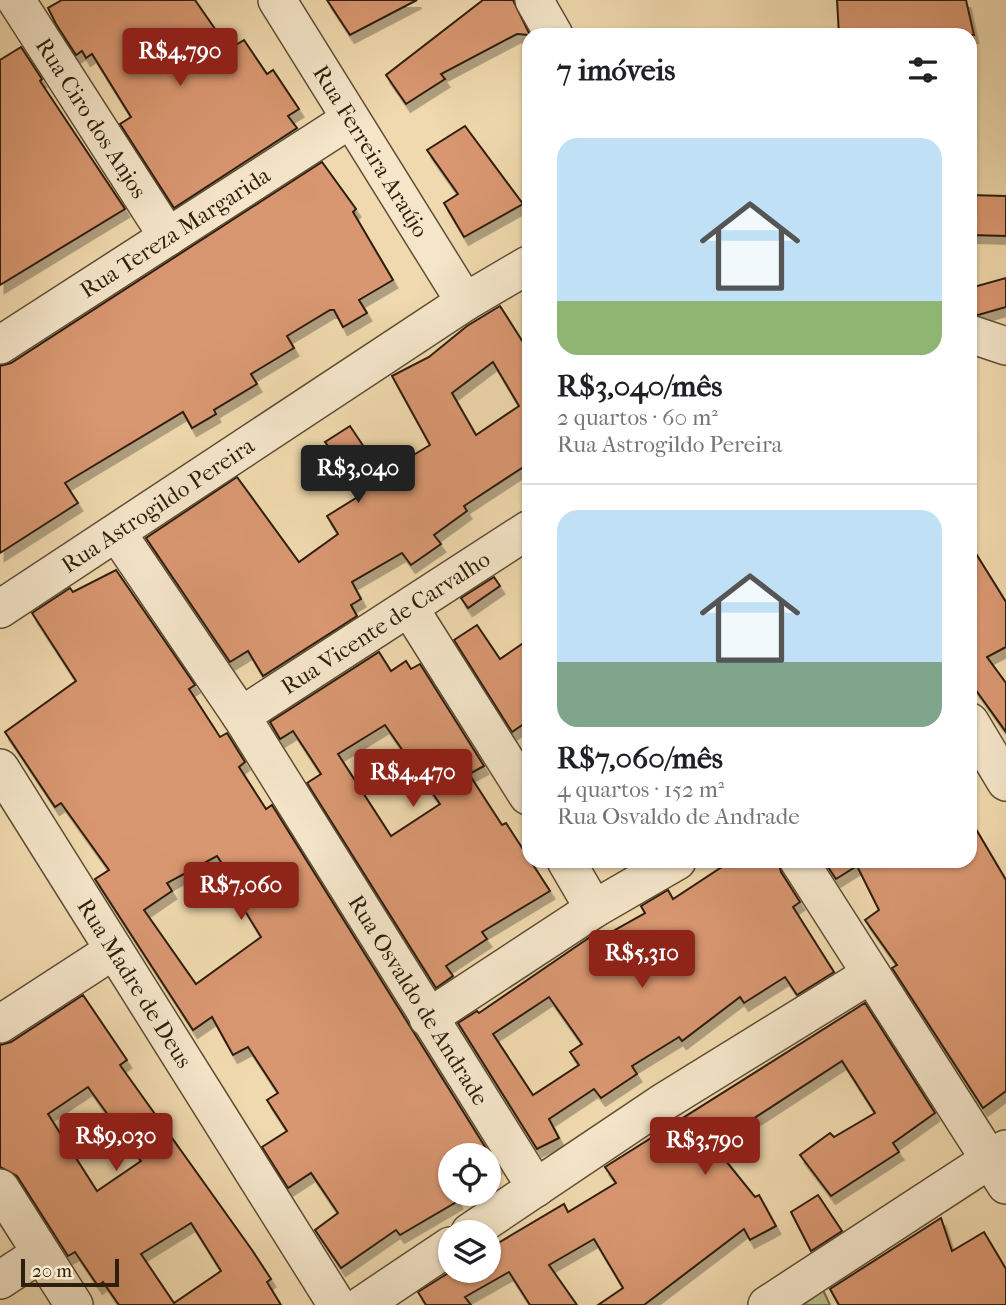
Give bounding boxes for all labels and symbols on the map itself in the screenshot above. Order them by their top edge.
pin: R$4,790 [115,28,245,88]
street label: Rua Ciro dos Anjos [30,33,153,203]
street label: Rua Ferreira Araújo [307,60,435,242]
street label: Rua Tereza Margarida [75,161,275,303]
street label: Rua Astrogildo Pereira [56,431,260,578]
pin: R$3,040 [293,446,423,505]
street label: Rua Vicente de Carvalho [276,545,495,700]
pin: R$4,470 [348,750,478,809]
pin: R$7,060 [176,862,306,922]
street label: Rua Osvaldo de Andrade [343,890,494,1110]
street label: Rua Madre de Deus [72,894,198,1073]
pin: R$5,310 [577,930,707,990]
pin: R$9,030 [51,1114,181,1173]
pin: R$3,790 [640,1118,770,1177]
scale bar [21,1256,119,1288]

